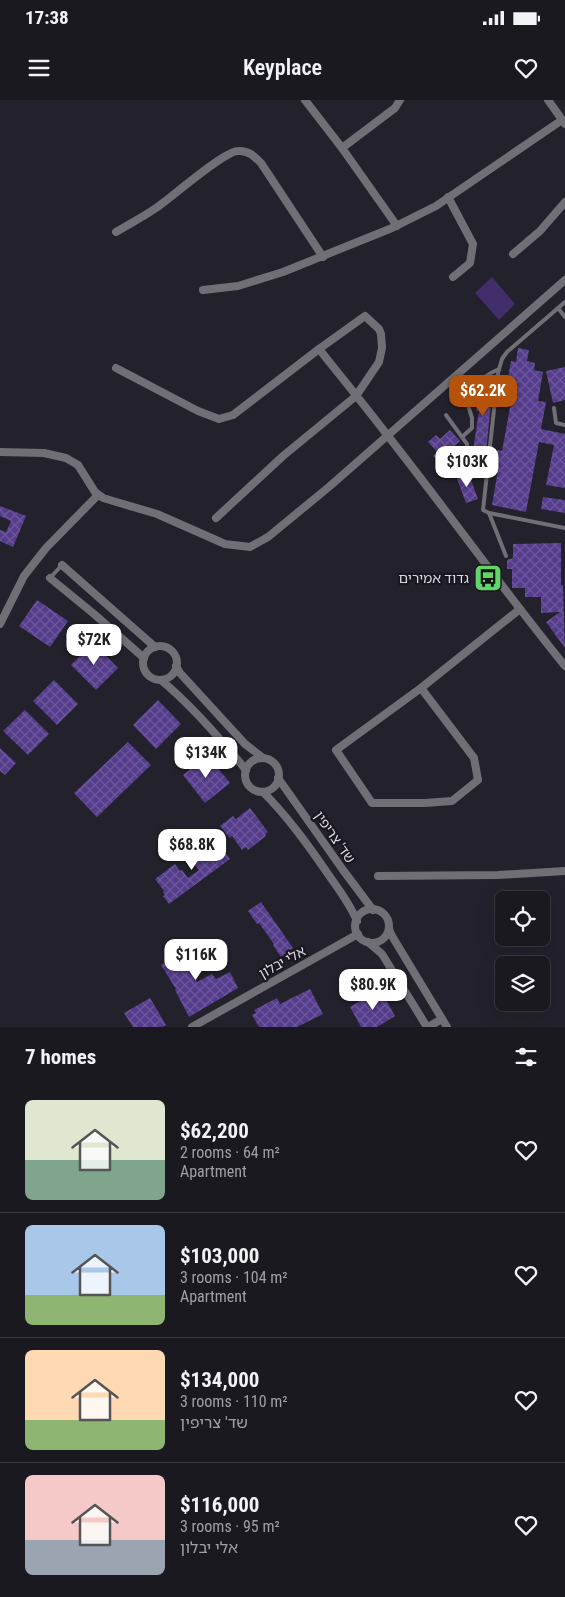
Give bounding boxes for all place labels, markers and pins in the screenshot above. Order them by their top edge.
pin: $62.2K [442,374,524,417]
pin: $103K [432,446,502,488]
bus stop icon: גדוד אמירים [473,563,503,593]
place label: גדוד אמירים [399,570,469,586]
pin: $72K [64,624,124,666]
pin: $134K [171,736,241,779]
pin: $68.8K [151,828,233,871]
pin: $116K [161,938,231,981]
pin: $80.9K [332,968,414,1011]

